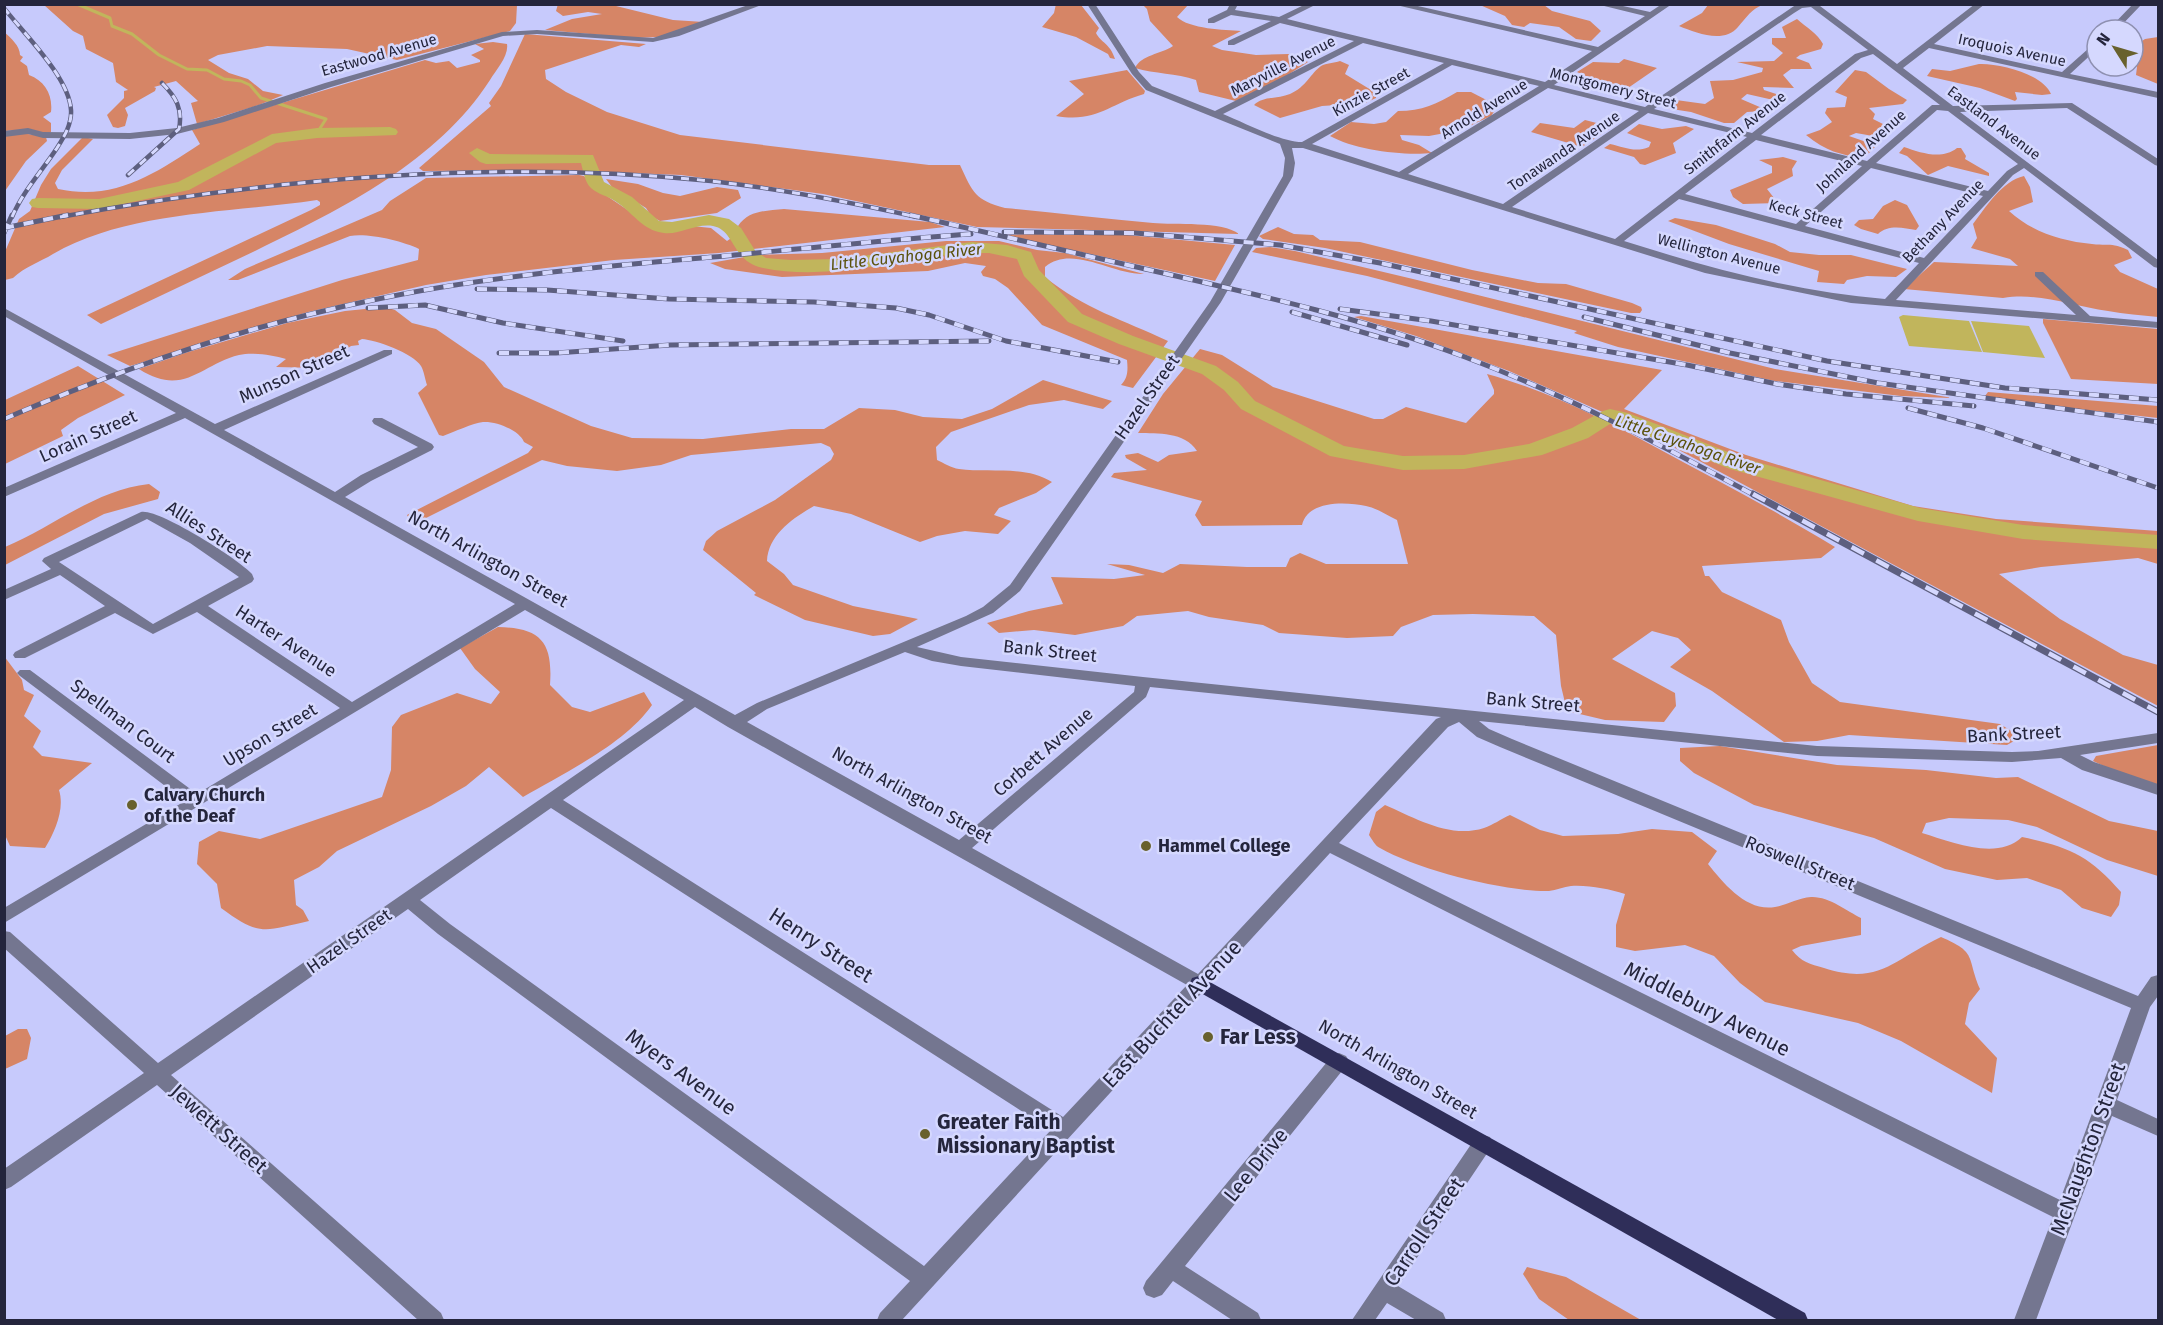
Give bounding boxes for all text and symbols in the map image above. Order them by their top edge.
north arrow [2085,18,2145,78]
text: N [2093,29,2114,49]
street label: Eastwood Avenue [319,30,439,80]
street label: Iroquois Avenue [1956,30,2068,70]
street label: Maryville Avenue [1228,32,1338,100]
street label: Kinzie Street [1329,63,1413,121]
street label: Montgomery Street [1548,64,1679,113]
street label: Arnold Avenue [1437,75,1531,143]
street label: Eastland Avenue [1944,82,2044,164]
street label: Smithfarm Avenue [1680,88,1790,178]
street label: Johnland Avenue [1812,106,1910,196]
street label: Tonawanda Avenue [1505,107,1623,195]
street label: Bethany Avenue [1898,175,1988,267]
street label: Keck Street [1767,195,1846,233]
street label: Wellington Avenue [1655,230,1783,278]
water label: Little Cuyahoga River [829,239,984,274]
street label: Munson Street [236,340,353,408]
street label: Hazel Street [1110,350,1185,444]
street label: Lorain Street [36,405,141,467]
water label: Little Cuyahoga River [1613,411,1764,479]
street label: Allies Street [162,496,256,568]
street label: North Arlington Street [404,506,572,612]
street label: Harter Avenue [231,600,341,682]
street label: Bank Street [1002,635,1098,667]
street label: Spellman Court [66,674,180,768]
street label: Bank Street [1485,687,1581,717]
street label: Upson Street [219,698,321,772]
street label: Corbett Avenue [989,703,1097,801]
street label: Bank Street [1966,721,2062,747]
street label: North Arlington Street [828,742,996,848]
place label: Calvary Church of the Deaf [144,784,265,827]
marker: Calvary Church of the Deaf [125,798,139,812]
street label: Roswell Street [1742,831,1858,895]
place label: Hammel College [1158,835,1290,857]
marker: Hammel College [1139,839,1153,853]
street label: Henry Street [764,902,878,989]
street label: Hazel Street [302,903,396,978]
street label: East Buchtel Avenue [1097,935,1247,1093]
street label: Middlebury Avenue [1619,956,1795,1062]
street label: North Arlington Street [1315,1014,1482,1124]
street label: Myers Avenue [620,1023,742,1121]
place label: Far Less [1220,1024,1296,1050]
marker: Far Less [1201,1030,1215,1044]
street label: McNaughton Street [2045,1059,2131,1239]
street label: Jewett Street [165,1079,273,1180]
place label: Greater Faith Missionary Baptist [937,1109,1116,1159]
street label: Lee Drive [1218,1123,1294,1207]
marker: Greater Faith Missionary Baptist [918,1127,932,1141]
street label: Carroll Street [1378,1172,1470,1291]

